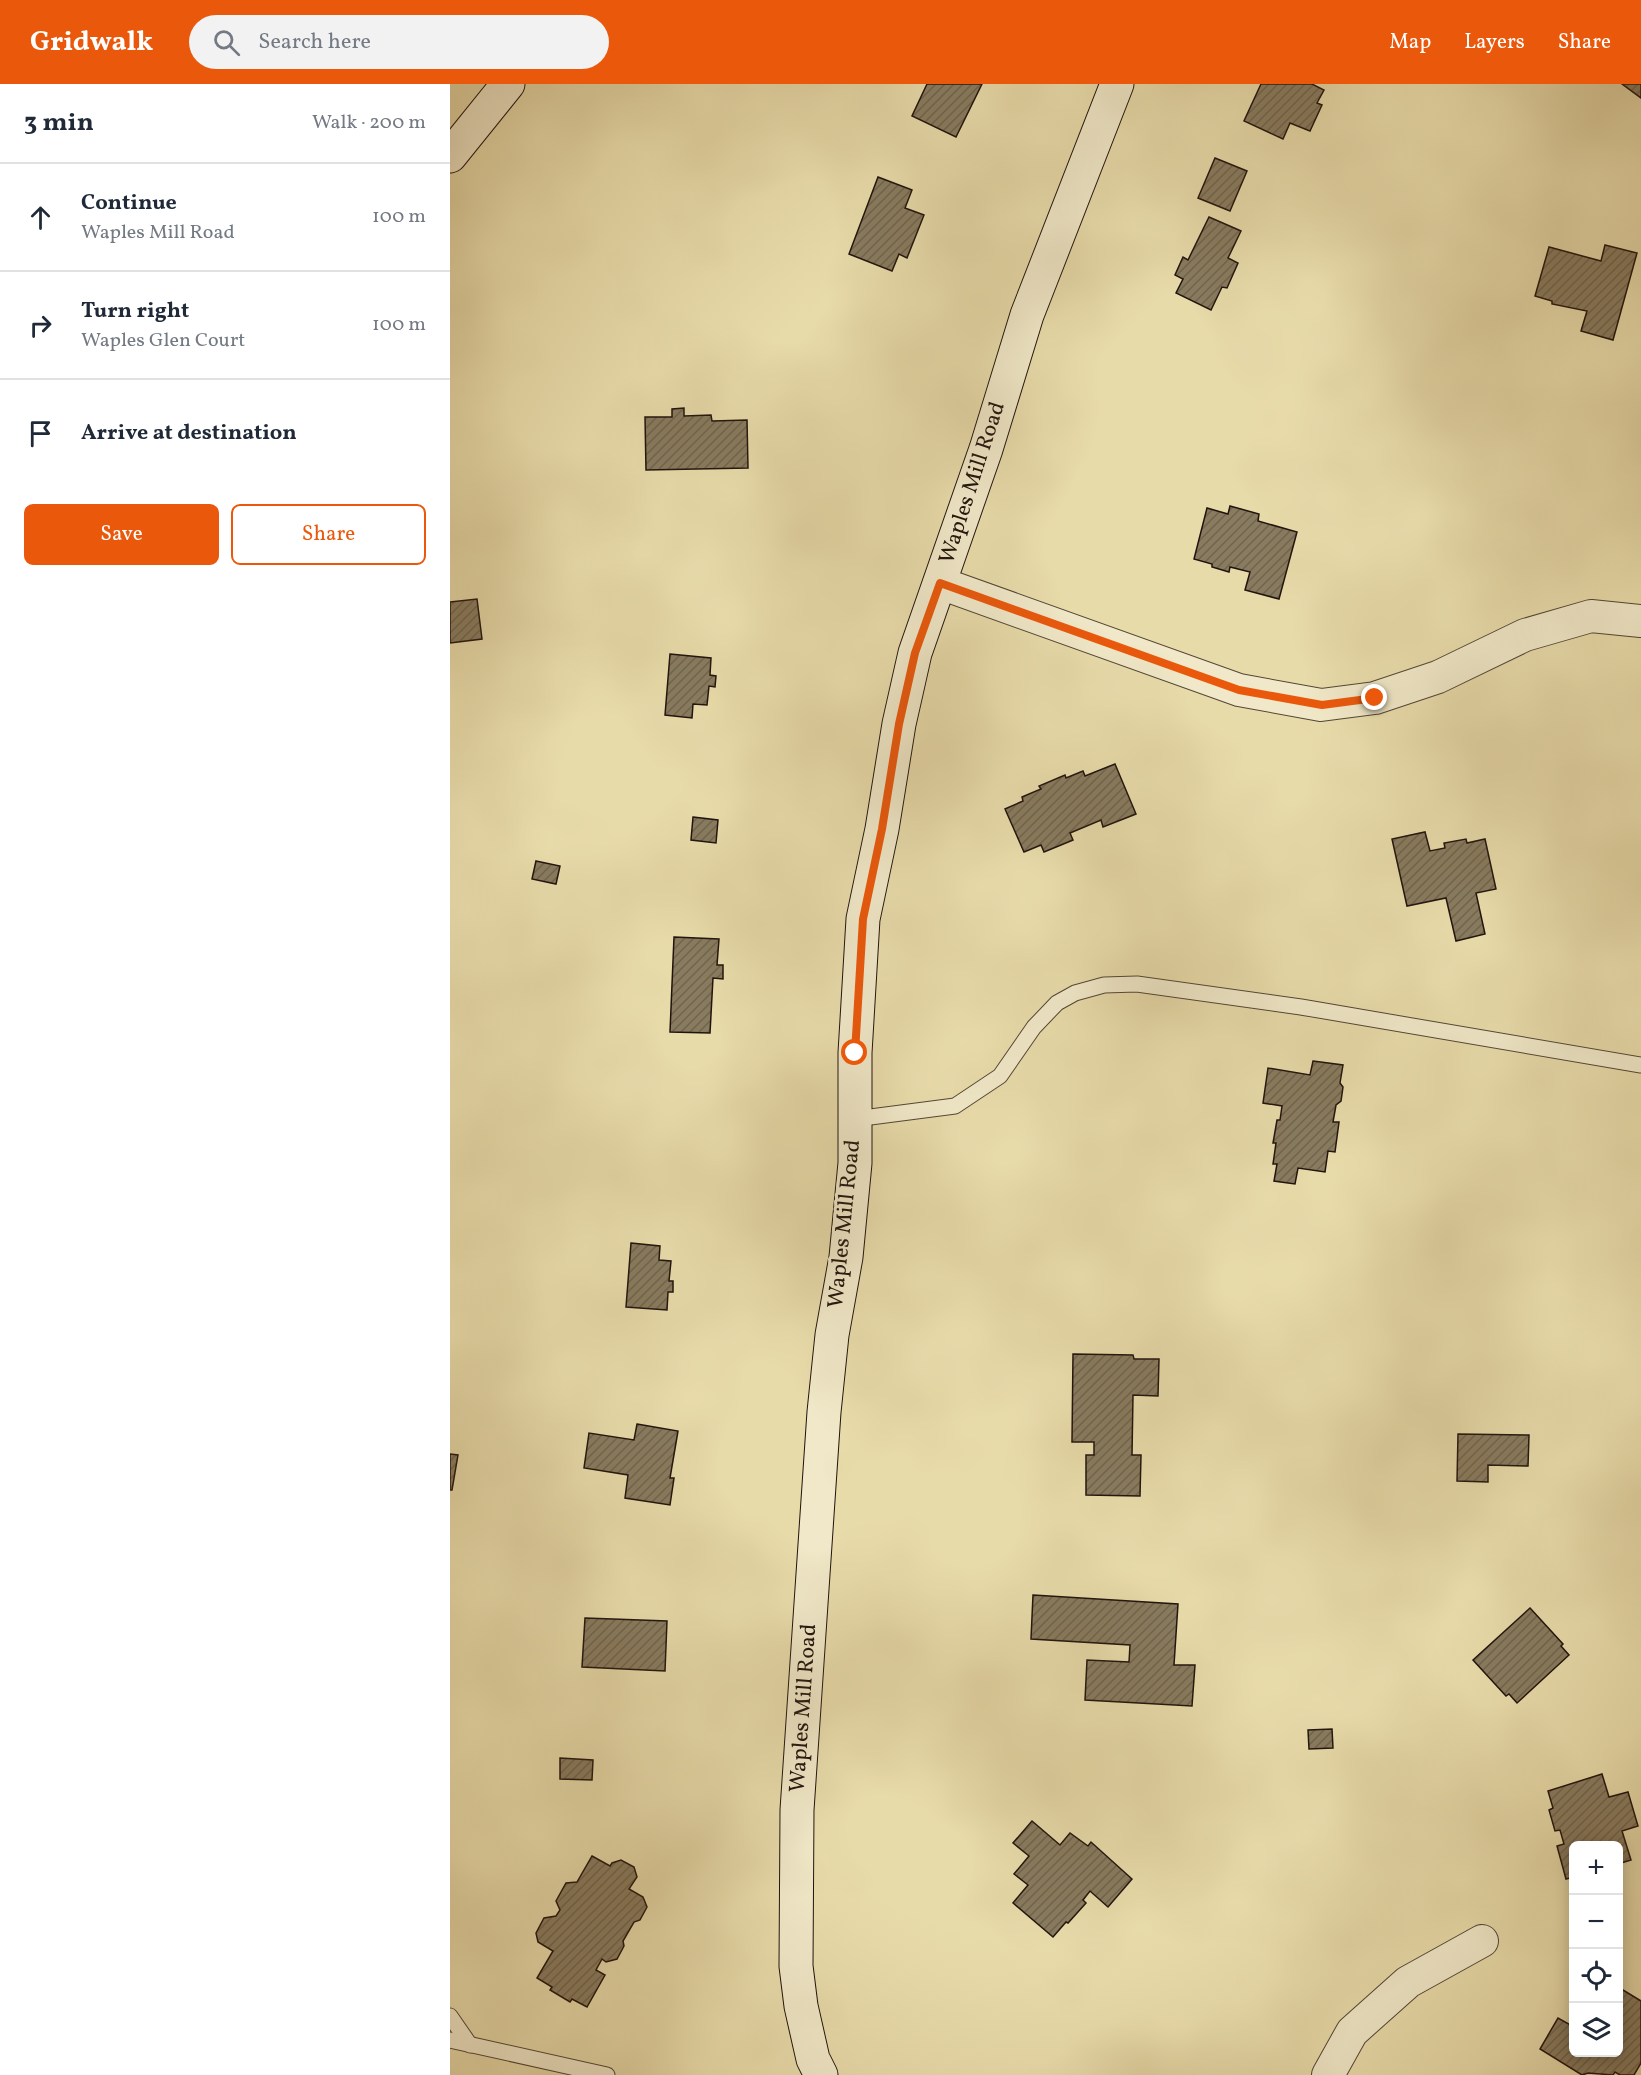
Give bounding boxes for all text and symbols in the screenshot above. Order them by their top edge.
search box [189,15,609,69]
text: Gridwalk [30,23,153,62]
icon: search [210,26,243,59]
text: Search here [258,27,371,58]
text: Map [1389,28,1431,57]
text: Layers [1464,28,1525,57]
text: Share [1558,28,1611,57]
text: 3 min [24,105,94,141]
text: Walk · 200 m [312,109,426,137]
text: Continue [81,188,177,219]
icon: ahead [24,201,57,234]
text: 100 m [372,203,426,231]
text: Waples Mill Road [81,219,235,247]
text: Turn right [81,296,189,327]
icon: right [24,309,57,342]
text: 100 m [372,311,426,339]
text: Waples Glen Court [81,327,245,355]
street label: Waples Mill Road [932,398,1014,568]
icon: arrive [24,417,57,450]
text: Arrive at destination [81,418,297,449]
button: Save [24,504,219,565]
button: Share [231,504,426,565]
route end [1361,684,1387,710]
route start [841,1039,867,1065]
street label: Waples Mill Road [821,1138,869,1310]
street label: Waples Mill Road [783,1623,825,1793]
map controls [1569,1841,1623,2057]
button: + [1569,1841,1623,1895]
button: − [1569,1895,1623,1949]
button: locate [1569,1949,1623,2003]
button: layers [1569,2003,1623,2057]

